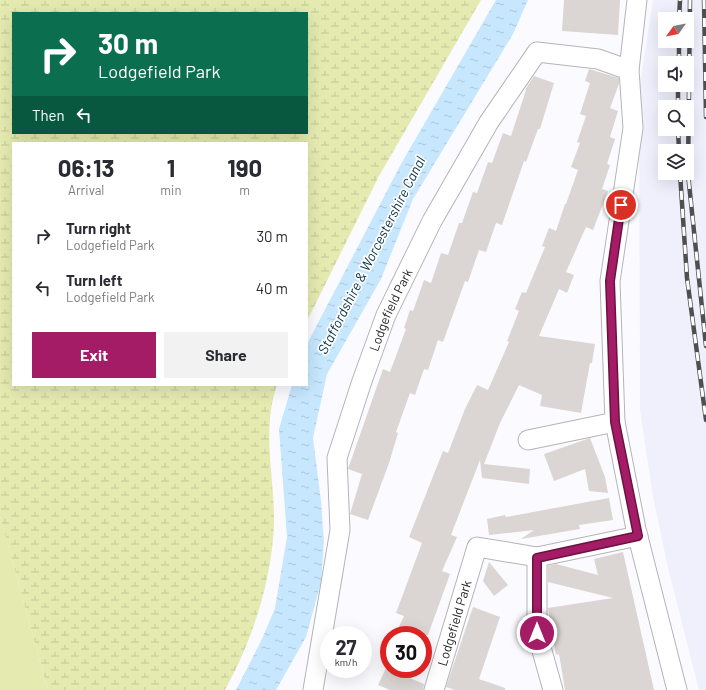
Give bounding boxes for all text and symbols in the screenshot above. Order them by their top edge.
north arrow [658,12,694,48]
map controls [658,12,694,180]
text: 30 m [98,26,158,60]
icon: right [32,28,84,80]
button: sound [658,56,694,92]
text: Lodgefield Park [98,60,221,82]
button: search [658,100,694,136]
icon: left [73,104,95,126]
text: Then [32,106,65,124]
button: layers [658,144,694,180]
text: 06:13 [58,153,115,182]
text: 1 [167,153,175,182]
text: 190 [227,153,262,182]
water label: Staffordshire & Worcestershire Canal [314,153,428,357]
text: Arrival [68,182,104,198]
text: min [160,182,181,198]
text: m [239,182,250,198]
pin [604,188,638,222]
icon: arrive [610,194,632,216]
text: Turn right [66,219,131,237]
icon: right [32,225,54,247]
text: 30 m [256,227,288,245]
text: Lodgefield Park [66,237,155,253]
street label: Lodgefield Park [366,265,416,353]
text: Turn left [66,271,122,289]
icon: left [32,277,54,299]
text: 40 m [256,279,288,297]
text: Lodgefield Park [66,289,155,305]
button: Exit [32,332,156,378]
button: Share [164,332,288,378]
street label: Lodgefield Park [434,578,475,668]
position arrow [516,612,558,654]
speed limit sign: 30 [380,626,432,678]
text: 27 [335,635,357,659]
text: km/h [335,656,357,668]

